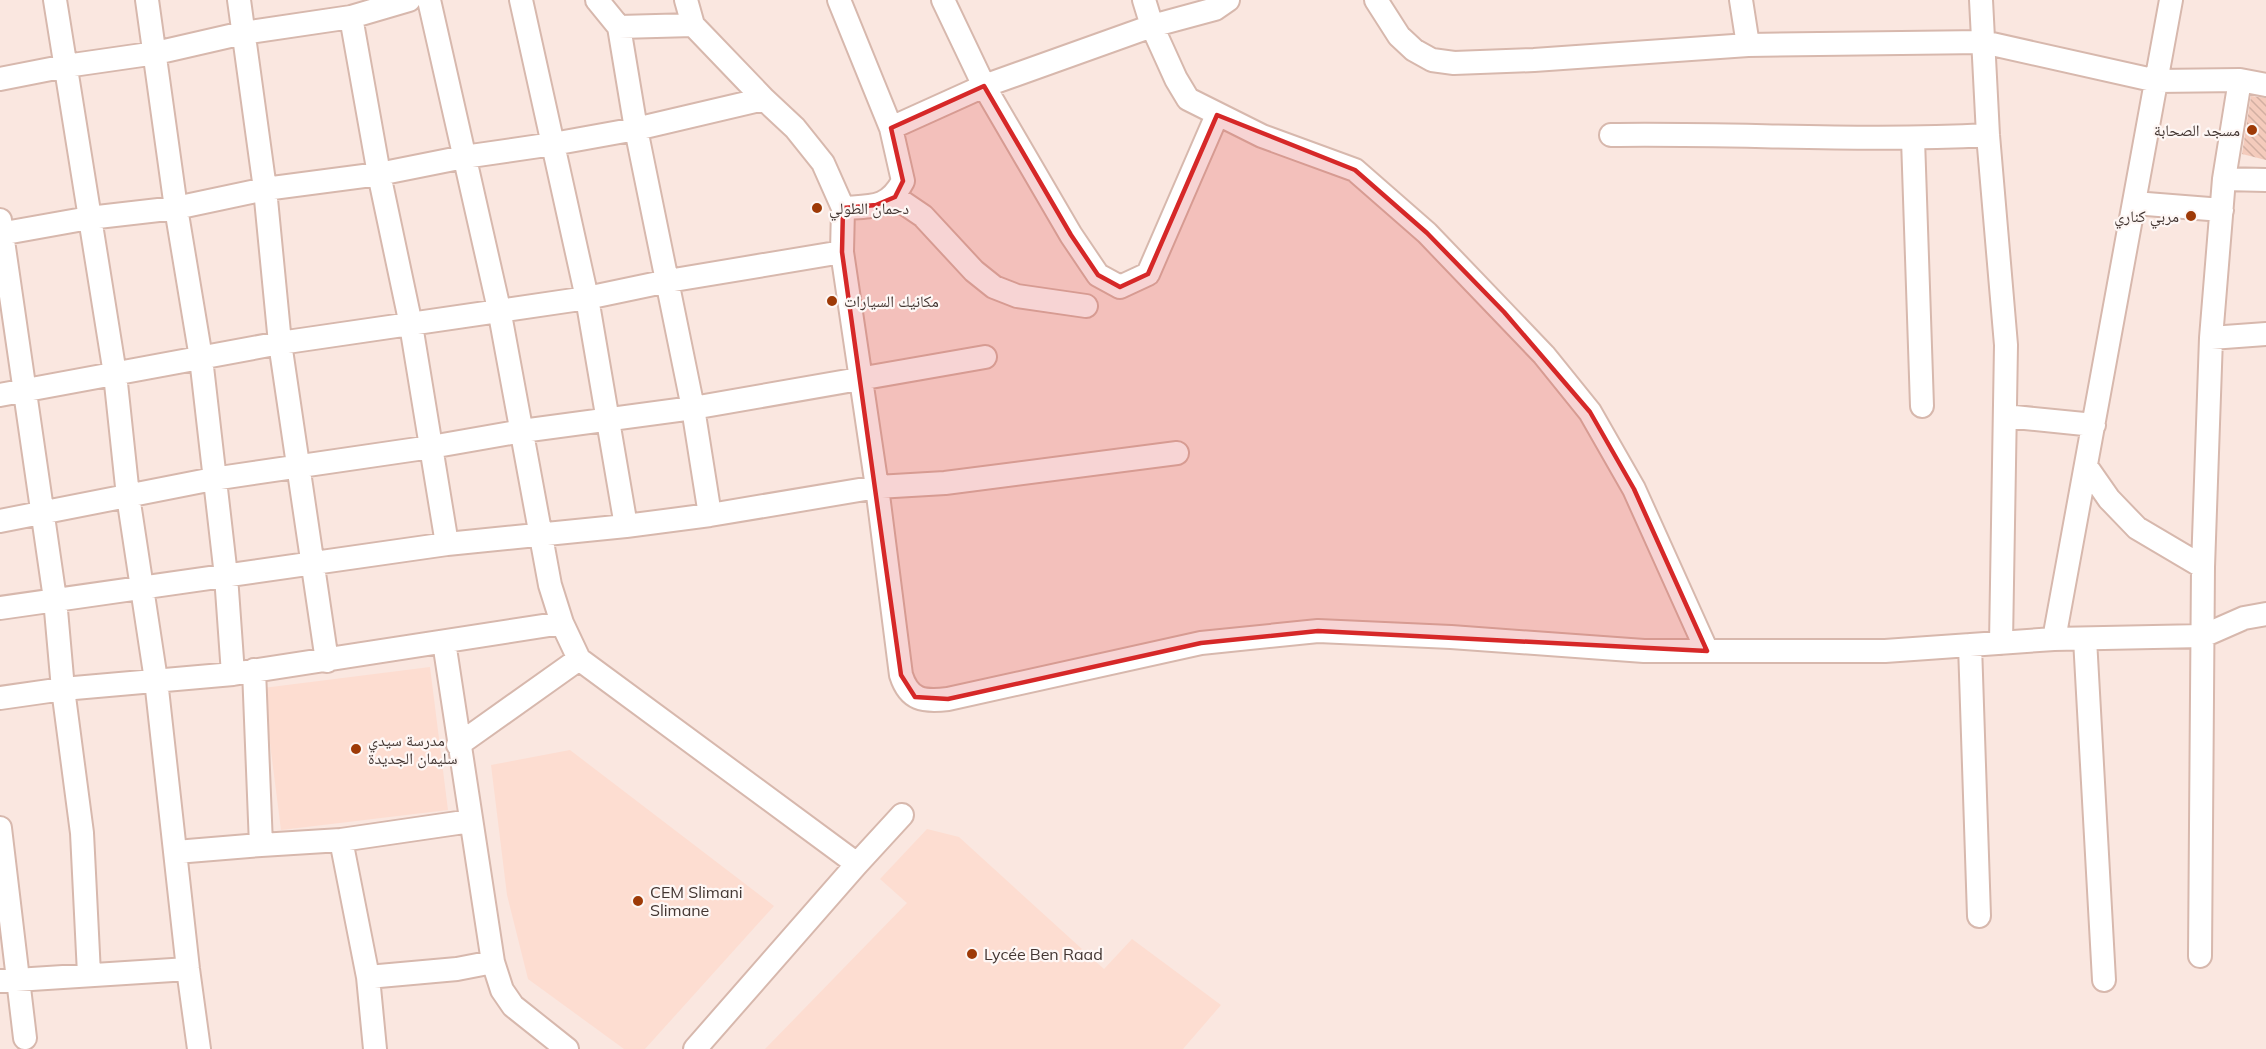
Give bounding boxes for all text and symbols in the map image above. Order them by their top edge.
place label: مسجد الصحابة [2154,120,2240,140]
marker: مسجد الصحابة [2245,123,2259,137]
place label: دحمان الطولي [829,198,909,221]
marker: دحمان الطولي [810,201,824,215]
place label: مربي كناري [2114,206,2179,229]
marker: مربي كناري [2184,209,2198,223]
place label: مكانيك السيارات [844,291,939,311]
marker: مكانيك السيارات [825,294,839,308]
place label: مدرسة سيدي سليمان الجديدة [368,730,457,769]
marker: مدرسة سيدي سليمان الجديدة [349,742,363,756]
place label: CEM Slimani Slimane [650,882,743,920]
marker: CEM Slimani Slimane [631,894,645,908]
place label: Lycée Ben Raad [984,944,1103,964]
marker: Lycée Ben Raad [965,947,979,961]

